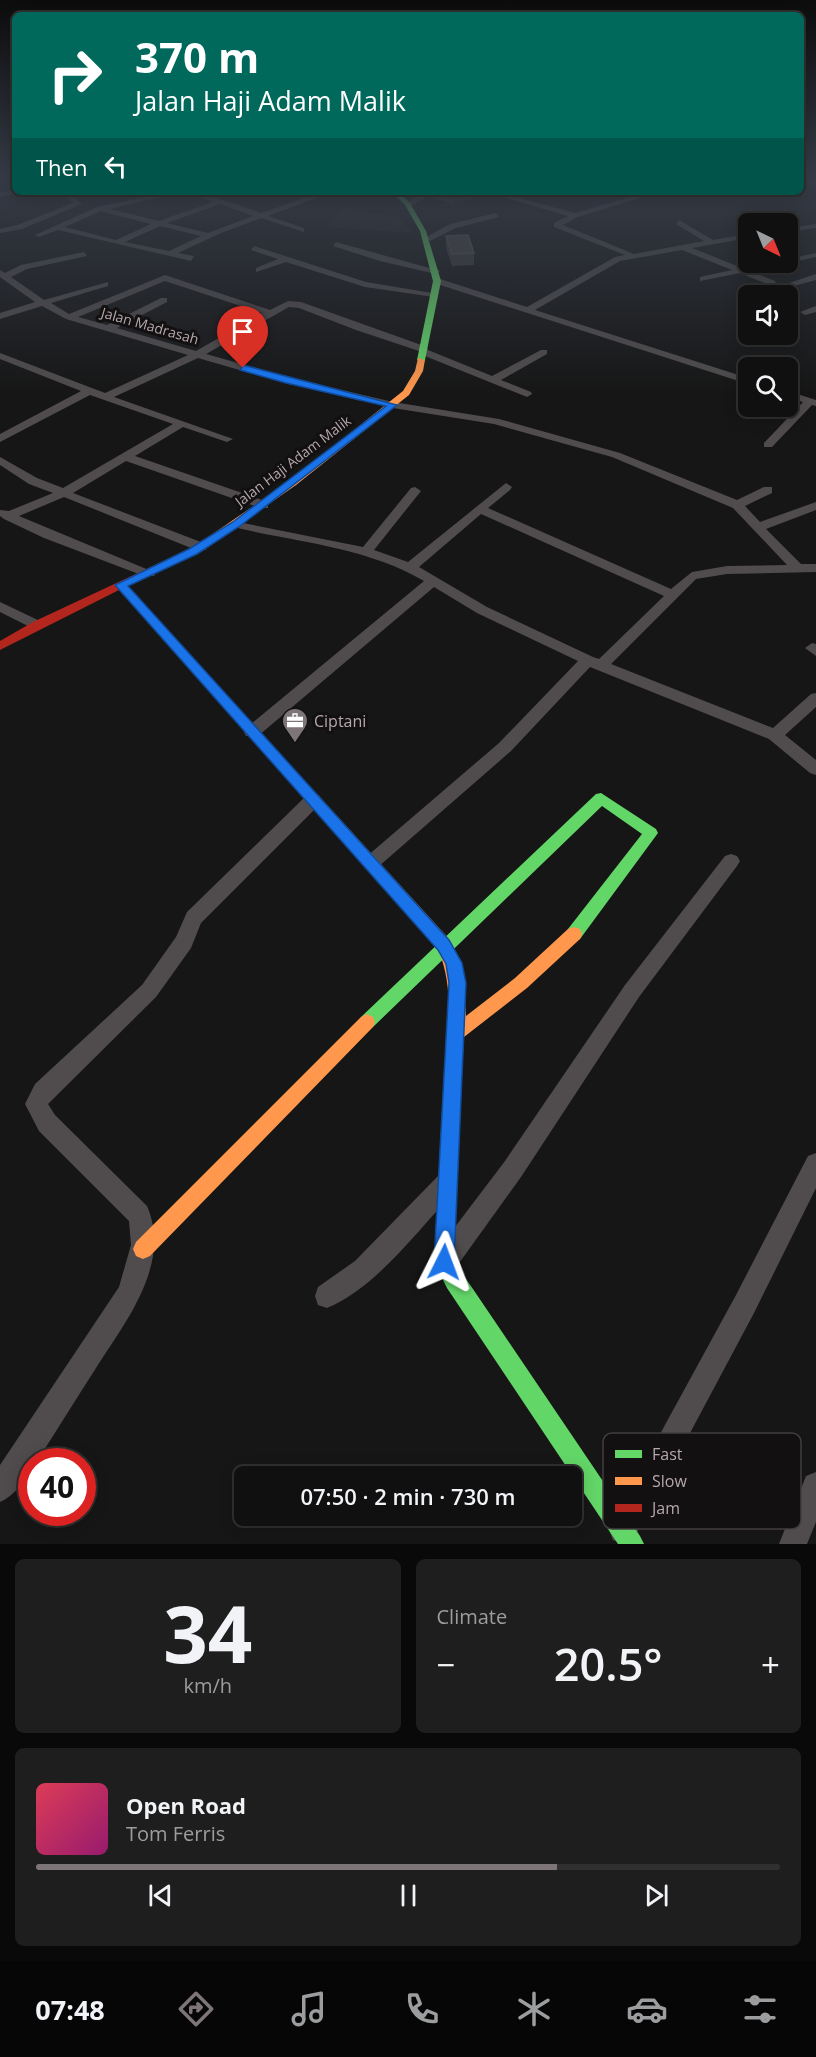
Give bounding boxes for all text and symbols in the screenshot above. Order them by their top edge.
text: 370 m [135,28,259,85]
icon: right [36,36,114,114]
text: Jalan Haji Adam Malik [135,82,406,119]
icon: left [99,150,132,183]
text: Then [36,152,87,182]
north arrow [738,213,798,273]
map controls [738,213,798,417]
button: sound [738,285,798,345]
street label: Jalan Madrasah [97,302,201,349]
pin [217,306,268,368]
icon: arrive [226,315,259,348]
button: search [738,357,798,417]
street label: Jalan Haji Adam Malik [229,410,355,512]
office icon: Ciptani [280,706,310,744]
place label: Ciptani [314,710,366,732]
position arrow [412,1230,476,1294]
legend [603,1433,801,1529]
text: Fast [652,1443,683,1465]
speed limit sign: 40 [18,1448,96,1526]
text: Slow [652,1470,687,1492]
text: 07:50 · 2 min · 730 m [300,1481,516,1511]
text: Jam [650,1497,680,1519]
text: 34 [163,1580,252,1686]
text: Climate [437,1603,507,1630]
text: 20.5° [554,1633,663,1694]
text: − [437,1642,455,1687]
text: + [761,1642,780,1687]
text: km/h [183,1672,232,1699]
text: Open Road [126,1790,246,1820]
text: Tom Ferris [126,1820,225,1847]
icon: previous [144,1879,177,1912]
icon: pause [392,1879,425,1912]
icon: next [640,1879,673,1912]
icon: directions [175,1988,217,2030]
icon: music [288,1988,330,2030]
icon: phone [401,1988,443,2030]
icon: climate [513,1988,555,2030]
icon: car [626,1988,668,2030]
icon: filters [739,1988,781,2030]
text: 07:48 [35,1991,105,2028]

